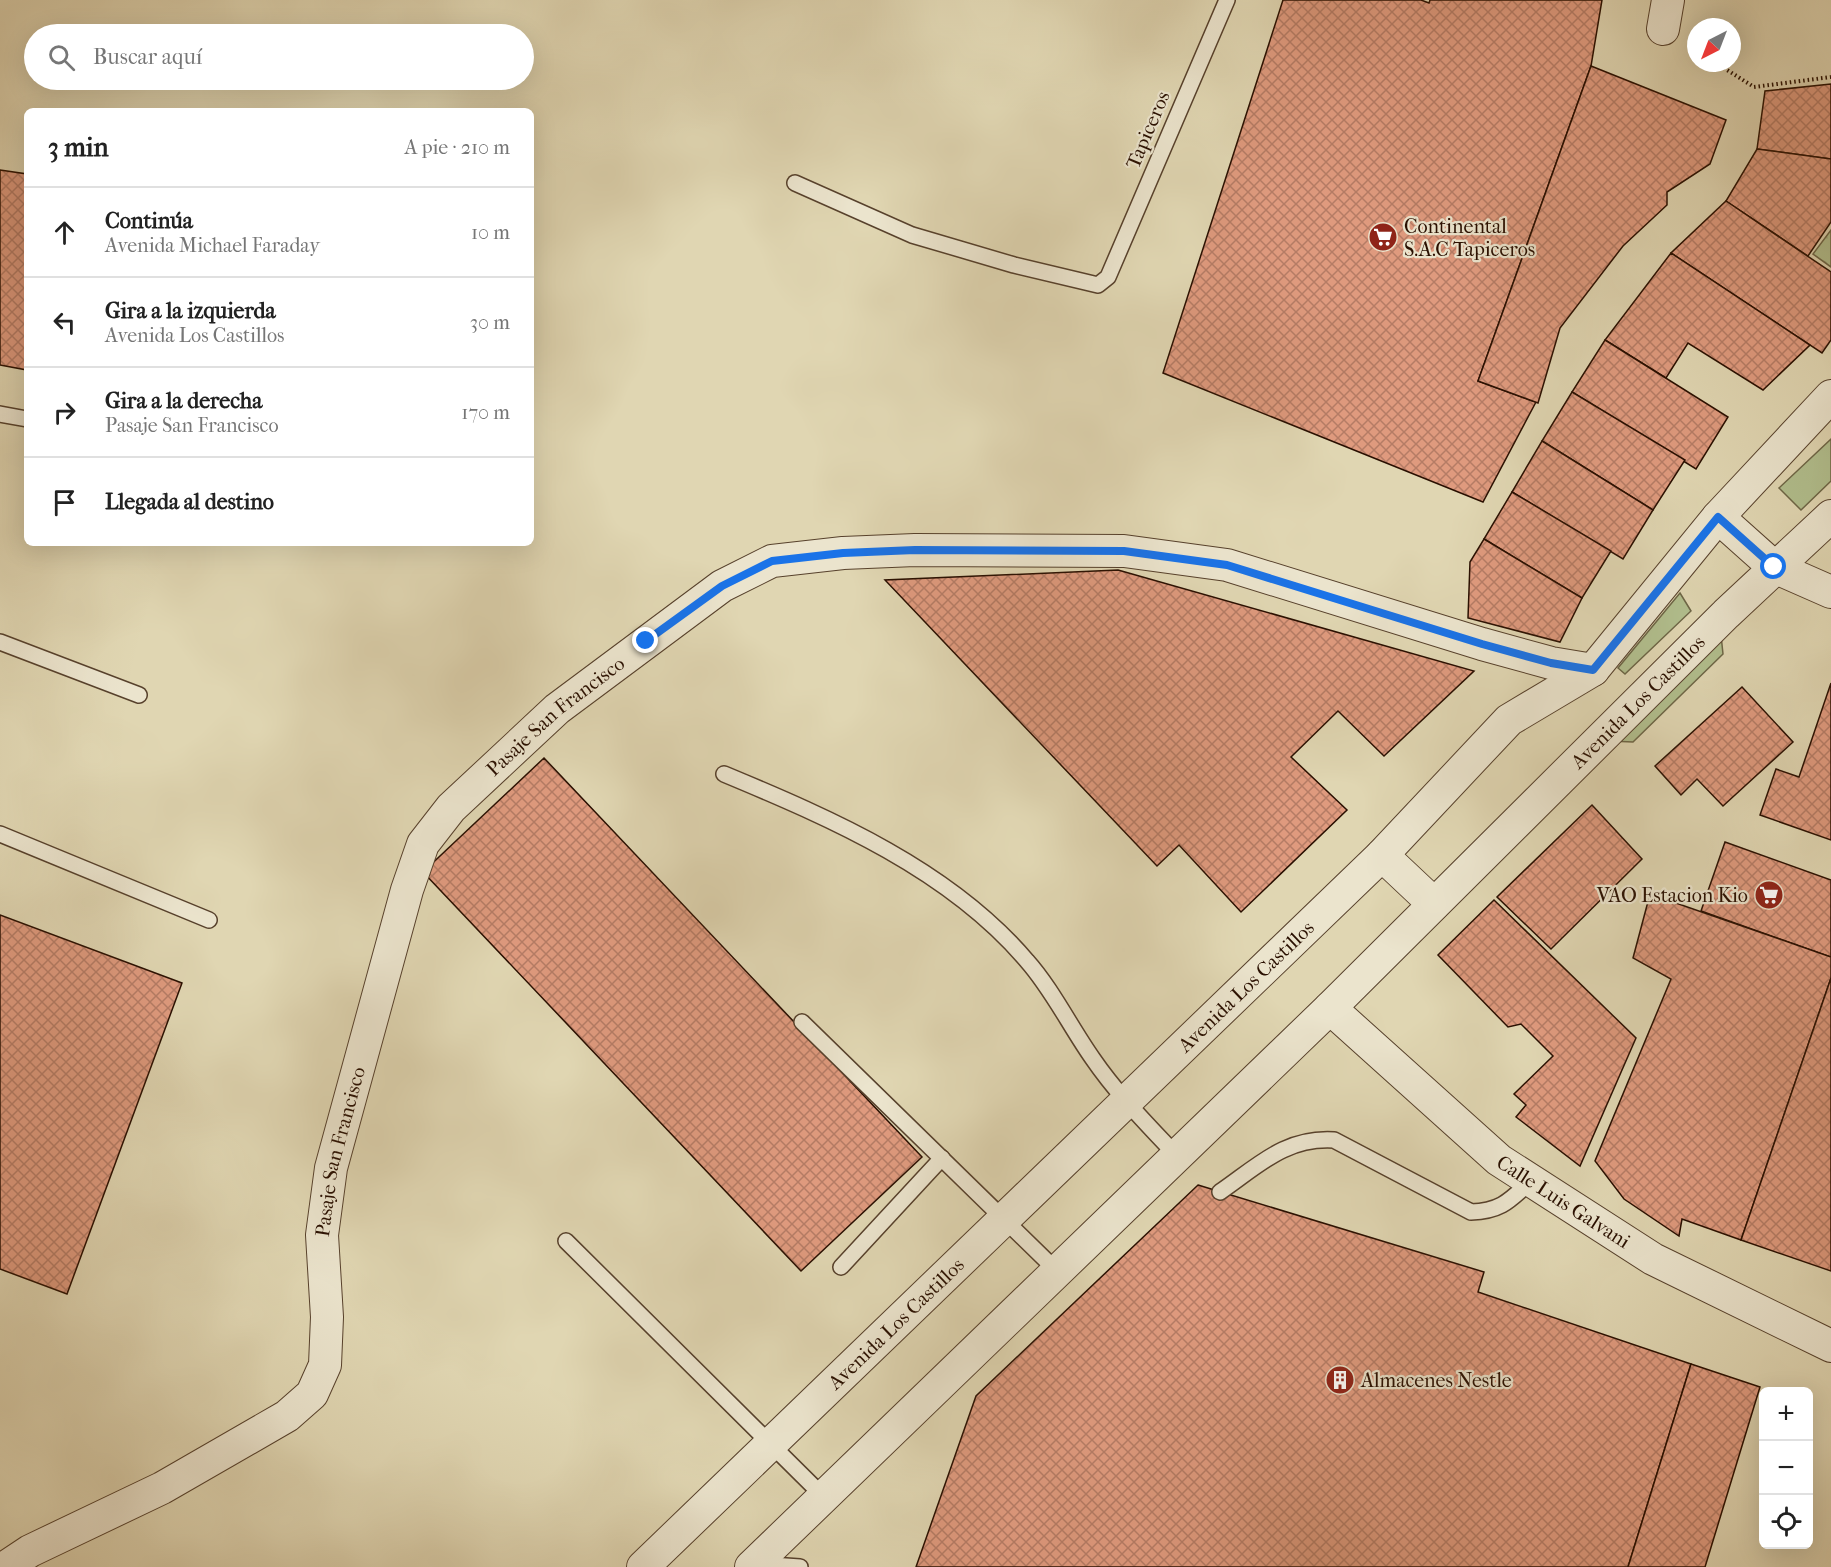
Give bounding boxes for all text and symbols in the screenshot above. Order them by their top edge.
north arrow [1687,18,1741,72]
search box [24,24,534,90]
icon: search [45,41,78,74]
text: Buscar aquí [93,44,202,70]
street label: Tapiceros [1121,88,1175,172]
text: 3 min [48,132,109,163]
text: A pie · 210 m [404,136,510,159]
text: Continúa [105,208,193,234]
place label: Continental S.A.C Tapiceros [1404,215,1535,261]
icon: ahead [48,216,81,249]
text: 10 m [471,221,510,244]
supermarket icon: Continental S.A.C Tapiceros [1367,221,1399,253]
text: Avenida Michael Faraday [105,234,320,257]
text: Gira a la izquierda [105,298,276,324]
icon: left [48,306,81,339]
text: 30 m [470,311,510,334]
text: Avenida Los Castillos [105,324,284,347]
text: Gira a la derecha [105,388,262,414]
icon: right [48,396,81,429]
text: 170 m [461,401,510,424]
text: Pasaje San Francisco [105,414,279,437]
icon: arrive [48,486,81,519]
text: Llegada al destino [105,489,274,515]
route start [1760,553,1786,579]
route end [632,627,658,653]
street label: Avenida Los Castillos [1565,630,1710,774]
street label: Pasaje San Francisco [481,651,629,781]
supermarket icon: VAO Estacion Kio [1753,879,1785,911]
place label: VAO Estacion Kio [1596,884,1748,907]
street label: Avenida Los Castillos [1172,916,1318,1058]
street label: Pasaje San Francisco [310,1064,370,1238]
street label: Calle Luis Galvani [1492,1150,1635,1253]
street label: Avenida Los Castillos [822,1253,968,1395]
building icon: Almacenes Nestle [1324,1364,1356,1396]
place label: Almacenes Nestle [1360,1369,1512,1392]
map controls [1759,1387,1813,1549]
button: + [1759,1387,1813,1441]
button: − [1759,1441,1813,1495]
button: locate [1759,1495,1813,1549]

